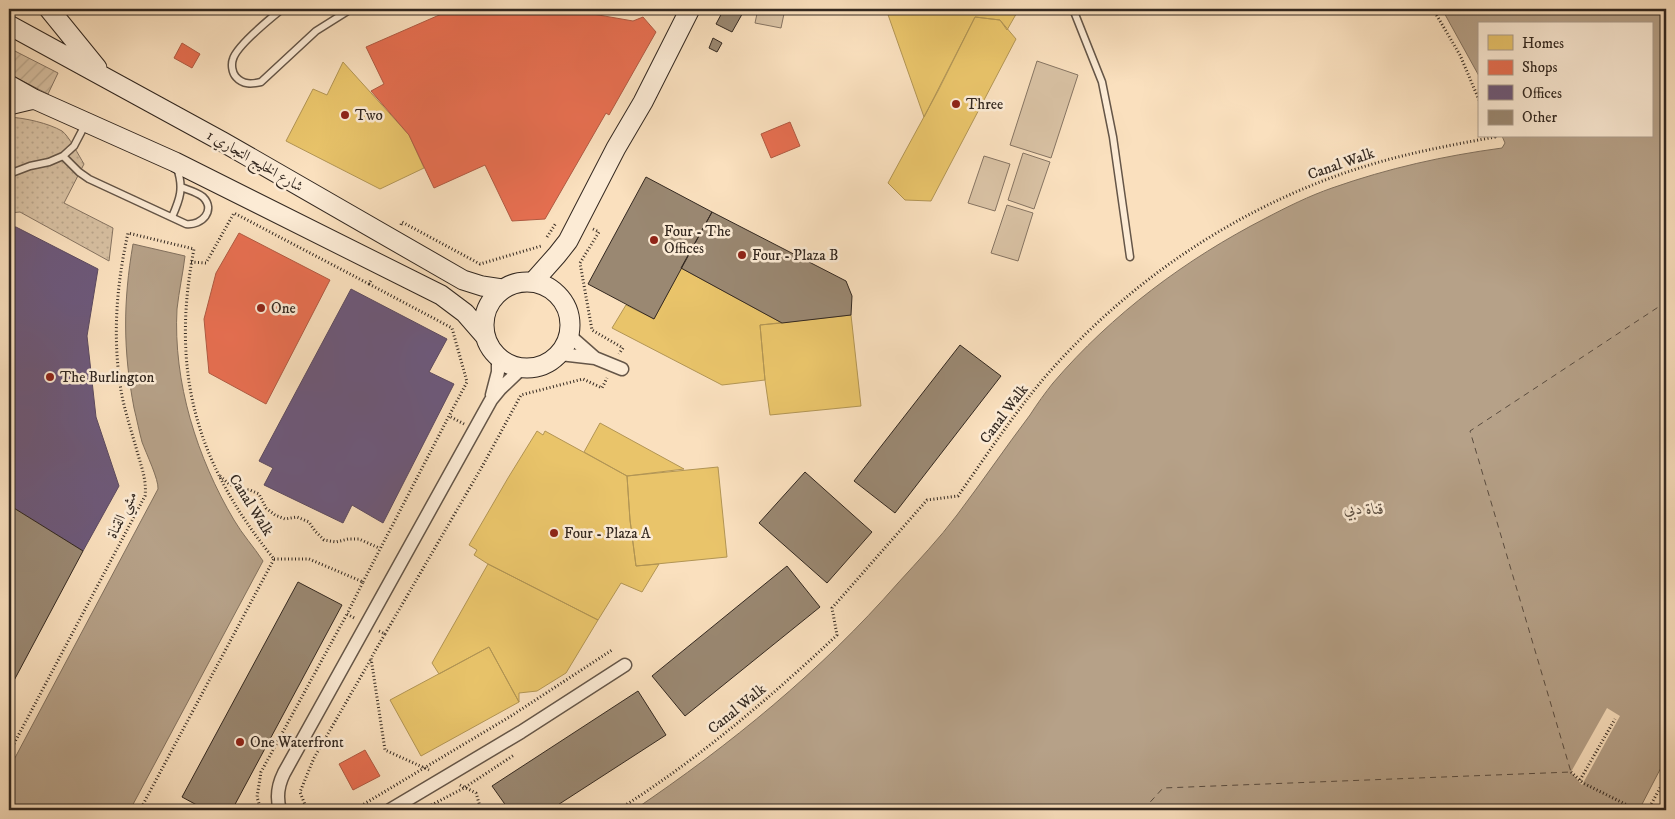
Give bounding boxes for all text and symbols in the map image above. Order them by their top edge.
legend [1478,22,1652,138]
text: Homes [1522,34,1564,53]
text: Shops [1522,58,1558,77]
text: Offices [1522,84,1562,103]
place label: Three [966,95,1003,114]
marker: Three [950,98,962,110]
place label: Two [355,106,383,125]
text: Other [1522,108,1557,127]
marker: Two [339,109,351,121]
street label: شارع الخليج التجاري 1 [201,126,307,200]
street label: Canal Walk [1305,144,1377,184]
place label: Four - The Offices [664,222,731,258]
marker: Four - The Offices [648,234,660,246]
place label: Four - Plaza B [752,246,838,265]
marker: Four - Plaza B [736,249,748,261]
place label: One [271,299,296,318]
marker: One [255,302,267,314]
place label: The Burlington [60,368,154,387]
marker: The Burlington [44,371,56,383]
street label: Canal Walk [976,380,1033,447]
street label: Canal Walk [225,471,278,540]
street label: مشي القناة [103,488,145,543]
water label: قناة دبي [1344,499,1384,521]
place label: Four - Plaza A [564,524,651,543]
marker: Four - Plaza A [548,527,560,539]
street label: Canal Walk [704,679,770,738]
place label: One Waterfront [250,733,344,752]
marker: One Waterfront [234,736,246,748]

